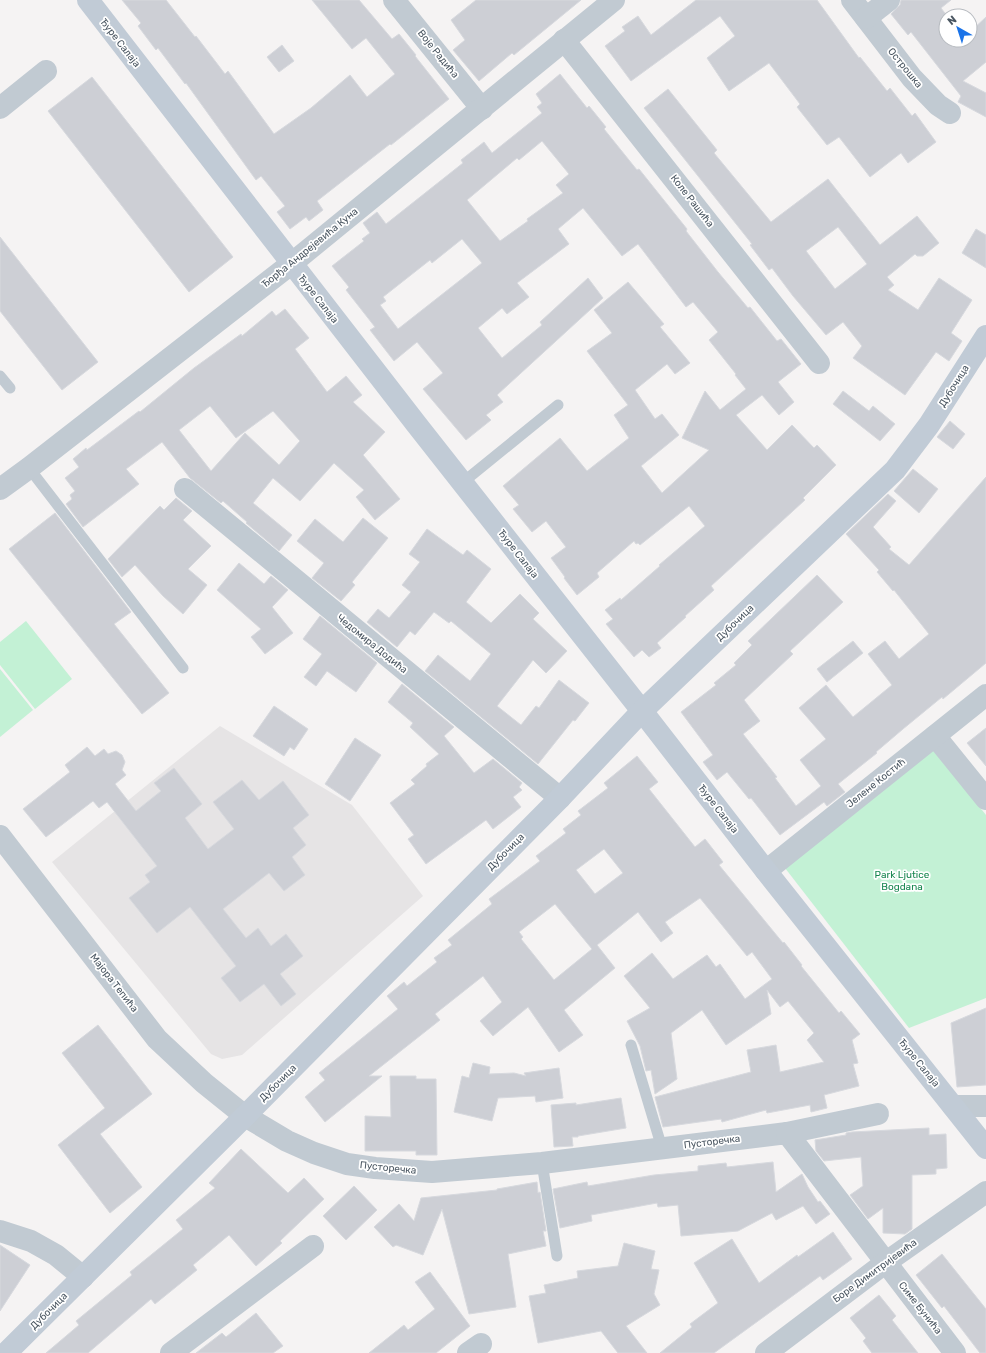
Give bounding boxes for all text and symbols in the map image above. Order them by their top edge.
north arrow [938,8,978,48]
text: N [945,13,959,28]
street label: Ђуре Салаја [97,16,143,70]
street label: Воје Радића [415,27,461,81]
street label: Острошка [885,46,925,90]
street label: Коле Рашића [668,172,716,230]
street label: Ђорђа Андрејевића Куна [260,206,360,290]
street label: Ђуре Салаја [295,272,341,326]
street label: Дубочица [936,363,972,409]
street label: Ђуре Салаја [495,527,541,581]
street label: Дубочица [714,602,756,644]
street label: Чедомира Додића [334,612,410,676]
street label: Јелене Костић [844,756,908,810]
street label: Ђуре Салаја [695,782,741,836]
street label: Дубочица [485,831,527,873]
park label: Park Ljutice Bogdana [875,869,930,893]
street label: Мајора Тепића [87,951,141,1015]
street label: Ђуре Салаја [896,1037,942,1089]
street label: Дубочица [257,1062,299,1104]
street label: Пусторечка [683,1133,741,1151]
street label: Пусторечка [359,1159,417,1177]
street label: Боре Димитријевића [831,1236,919,1306]
street label: Симе Бунића [896,1279,944,1337]
street label: Дубочица [28,1290,70,1332]

